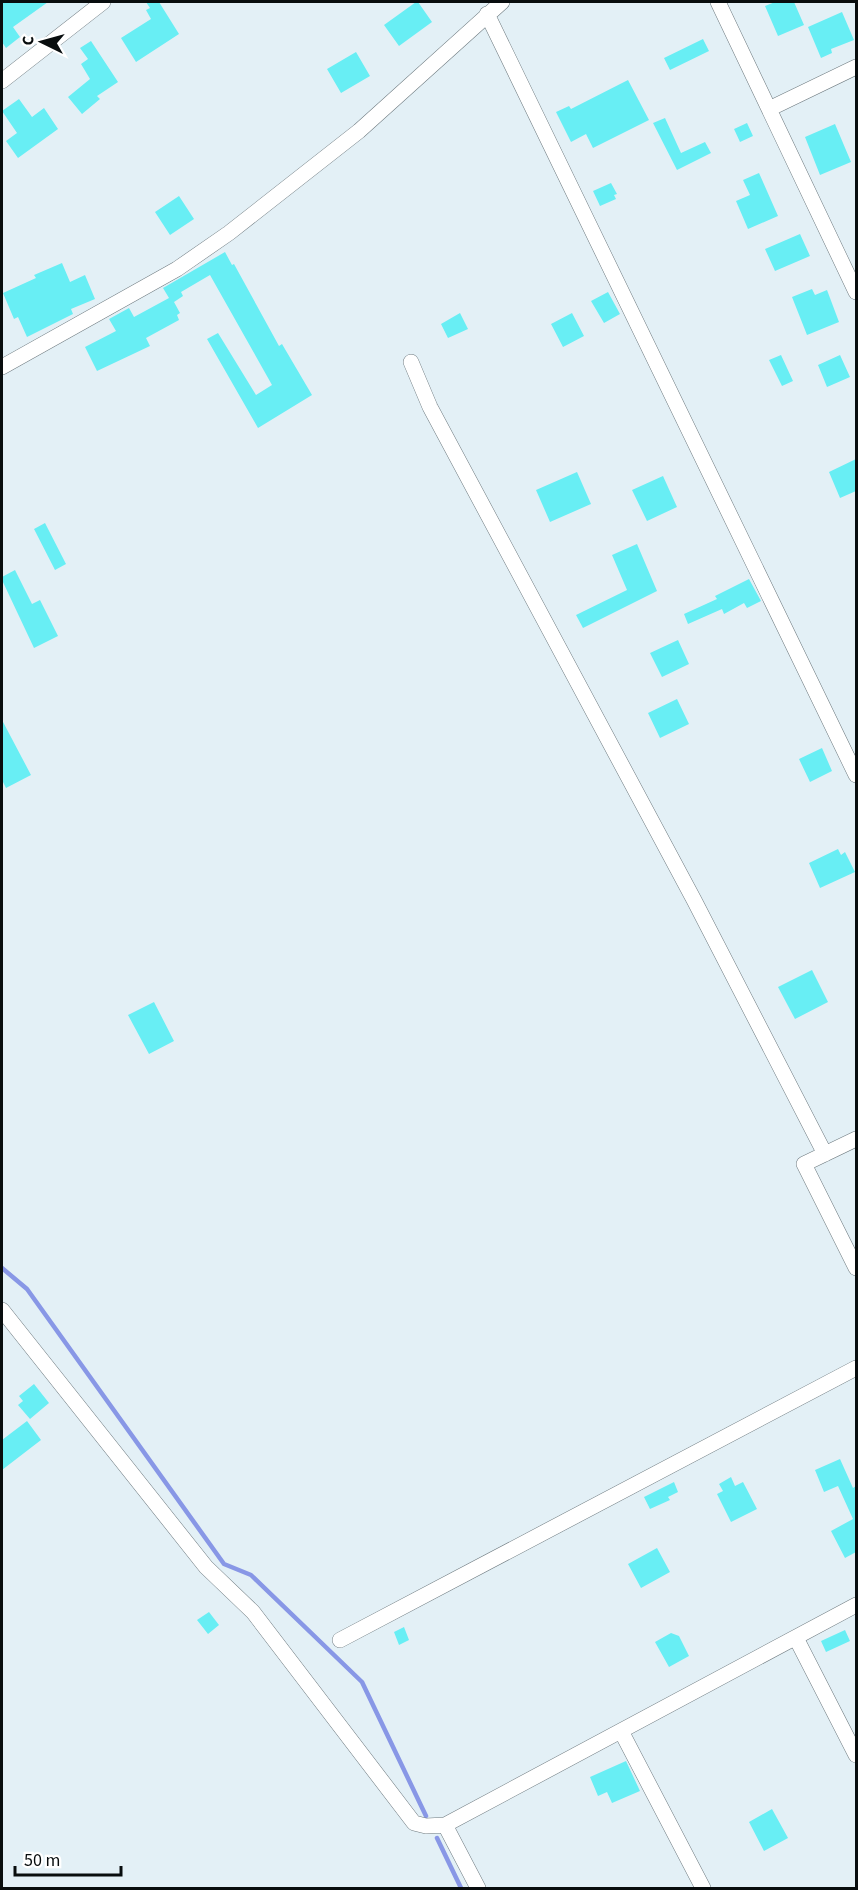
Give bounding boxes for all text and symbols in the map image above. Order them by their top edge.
north arrow [12,12,72,72]
text: С [17,35,39,46]
scale bar [15,1839,122,1877]
text: 50 m [24,1848,60,1873]

